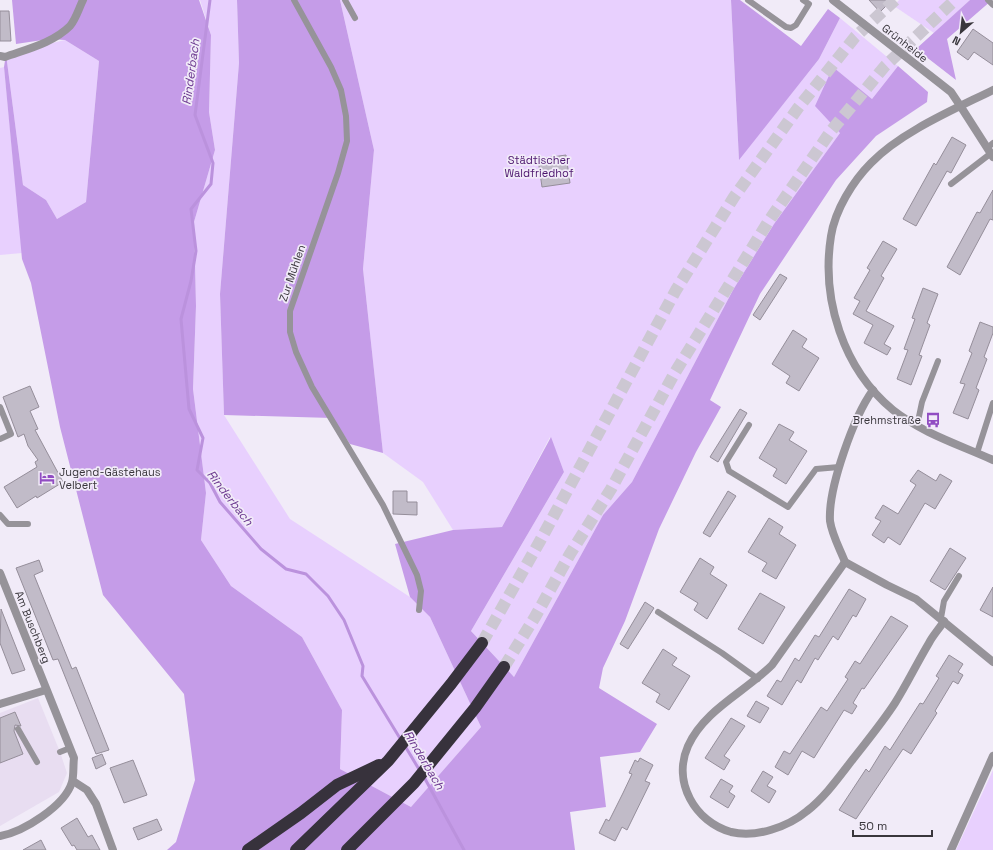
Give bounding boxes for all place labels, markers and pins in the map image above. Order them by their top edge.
bus stop icon: Brehmstraße [924,411,942,429]
place label: Brehmstraße [853,413,921,427]
place label: Jugend-Gästehaus Velbert [59,465,161,492]
hotel icon: Jugend-Gästehaus Velbert [38,469,56,487]

